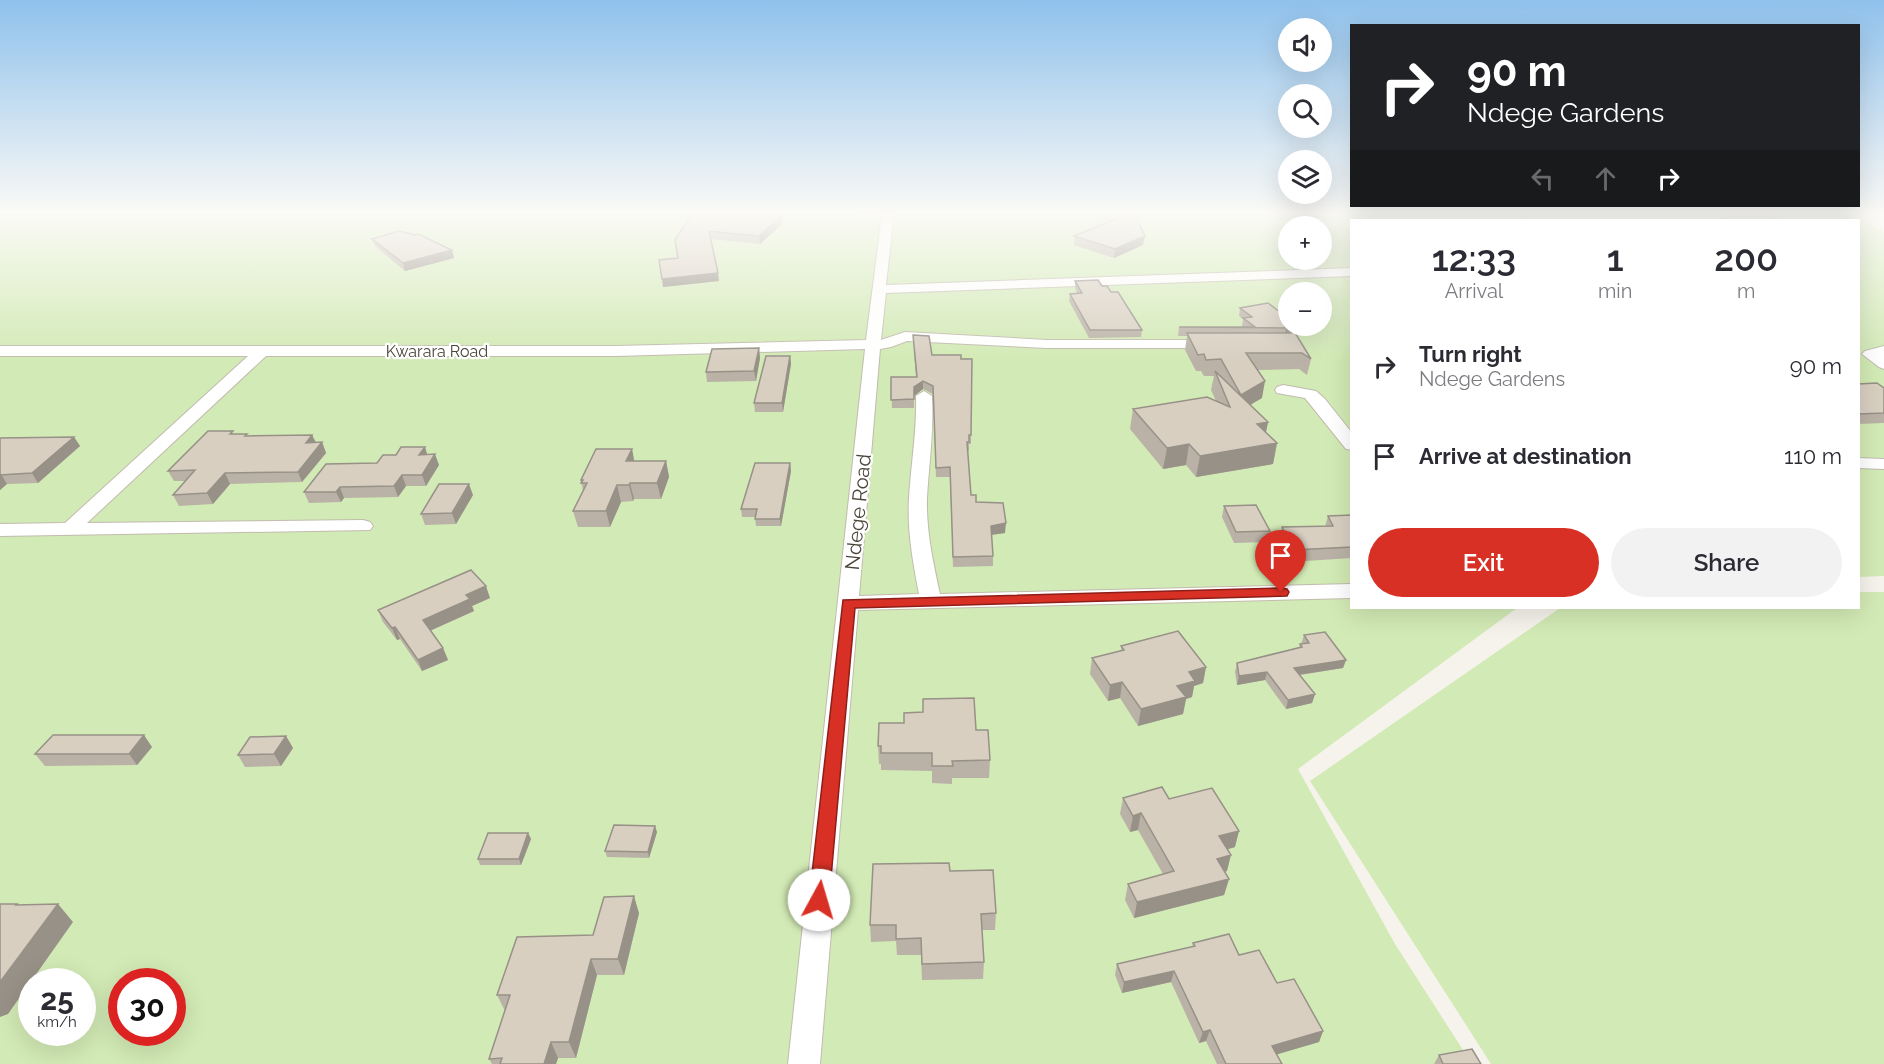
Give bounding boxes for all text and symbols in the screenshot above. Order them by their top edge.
map controls [1278,18,1332,336]
button: sound [1278,18,1332,72]
text: 90 m [1467,47,1567,96]
icon: right [1368,48,1446,126]
button: search [1278,84,1332,138]
text: Ndege Gardens [1467,97,1664,128]
button: layers [1278,150,1332,204]
icon: left [1526,162,1559,195]
icon: ahead [1589,162,1622,195]
icon: right [1652,162,1685,195]
button: + [1278,216,1332,270]
text: 12:33 [1432,237,1516,279]
text: 1 [1607,237,1624,279]
text: 200 [1714,237,1778,279]
text: Arrival [1445,279,1503,303]
text: min [1598,279,1632,303]
text: m [1737,279,1755,303]
button: − [1278,282,1332,336]
text: Turn right [1419,341,1522,367]
street label: Kwarara Road [386,342,488,361]
icon: right [1368,350,1401,383]
text: 90 m [1790,353,1842,379]
text: Ndege Gardens [1419,367,1565,391]
icon: arrive [1368,440,1401,473]
text: Arrive at destination [1419,443,1632,469]
text: 110 m [1784,443,1842,469]
street label: Ndege Road [840,453,876,571]
button: Exit [1368,528,1599,597]
button: Share [1611,528,1842,597]
pin [1255,530,1306,592]
icon: arrive [1264,539,1297,572]
position arrow [787,868,851,932]
speed limit sign: 30 [108,968,186,1046]
text: 25 [40,982,74,1017]
text: km/h [37,1013,77,1031]

